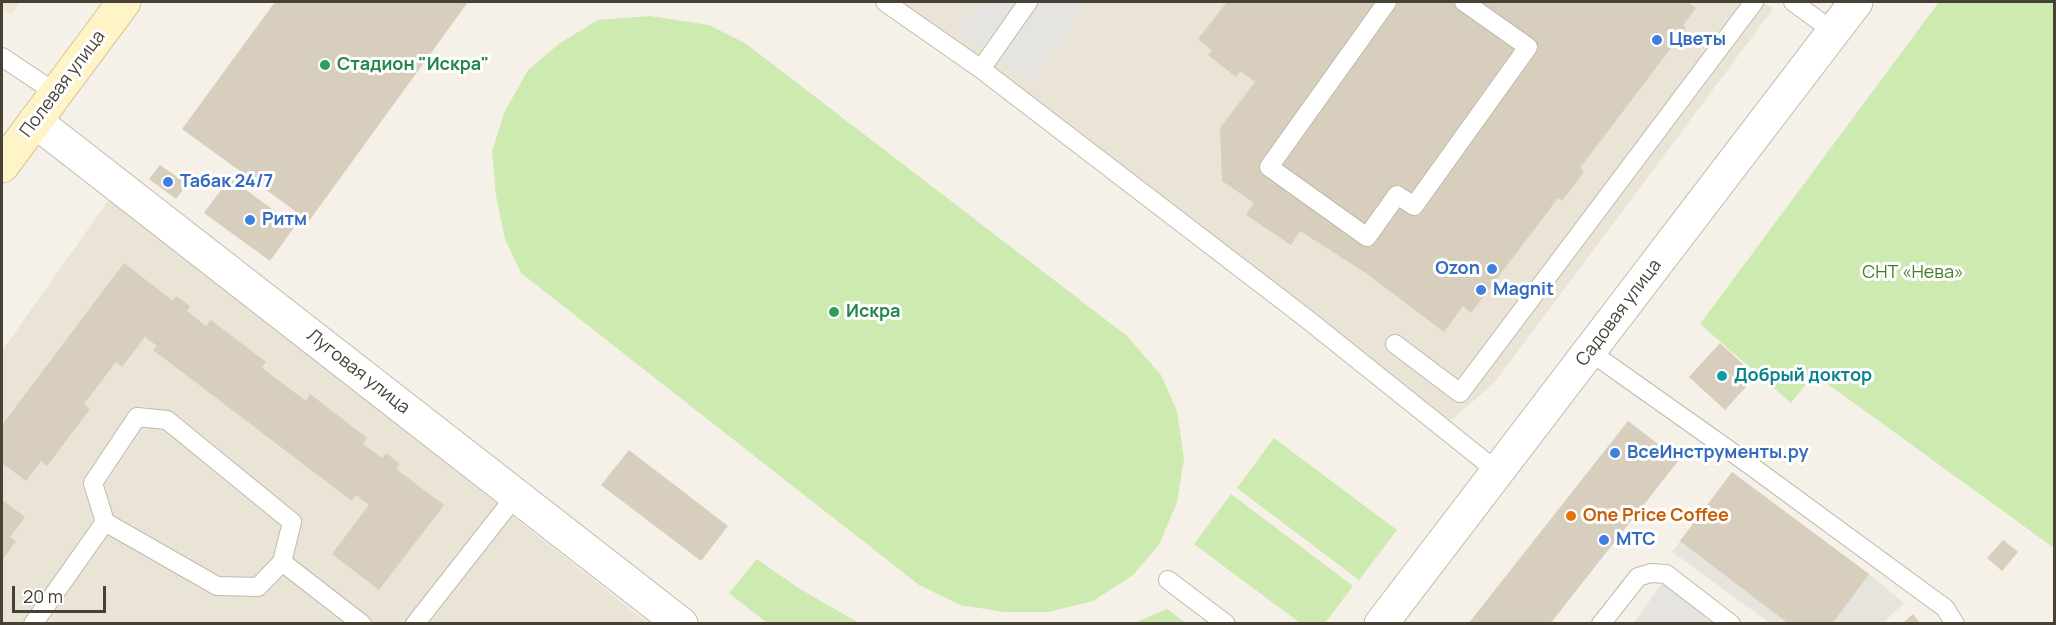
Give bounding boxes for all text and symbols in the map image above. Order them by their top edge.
street label: Полевая улица [16,26,110,142]
place label: Цветы [1669,29,1726,51]
marker: Цветы [1650,33,1664,47]
place label: Стадион "Искра" [337,54,489,76]
marker: Стадион "Искра" [318,58,332,72]
place label: Табак 24/7 [180,171,273,193]
marker: Табак 24/7 [161,175,175,189]
place label: Ритм [262,209,307,231]
marker: Ритм [243,213,257,227]
street label: Садовая улица [1572,255,1666,371]
place label: Ozon [1435,258,1480,280]
marker: Ozon [1485,262,1499,276]
park label: СНТ «Нева» [1862,262,1964,284]
place label: Magnit [1493,279,1554,301]
marker: Magnit [1474,283,1488,297]
place label: Искра [846,301,900,323]
marker: Искра [827,305,841,319]
street label: Луговая улица [302,325,414,419]
place label: Добрый доктор [1734,365,1872,387]
marker: Добрый доктор [1715,369,1729,383]
place label: ВсеИнструменты.ру [1627,442,1809,464]
marker: ВсеИнструменты.ру [1608,446,1622,460]
place label: One Price Coffee [1583,505,1729,527]
marker: One Price Coffee [1564,509,1578,523]
place label: МТС [1616,529,1656,551]
marker: МТС [1597,533,1611,547]
scale bar [15,574,110,612]
text: 20 m [23,584,63,608]

